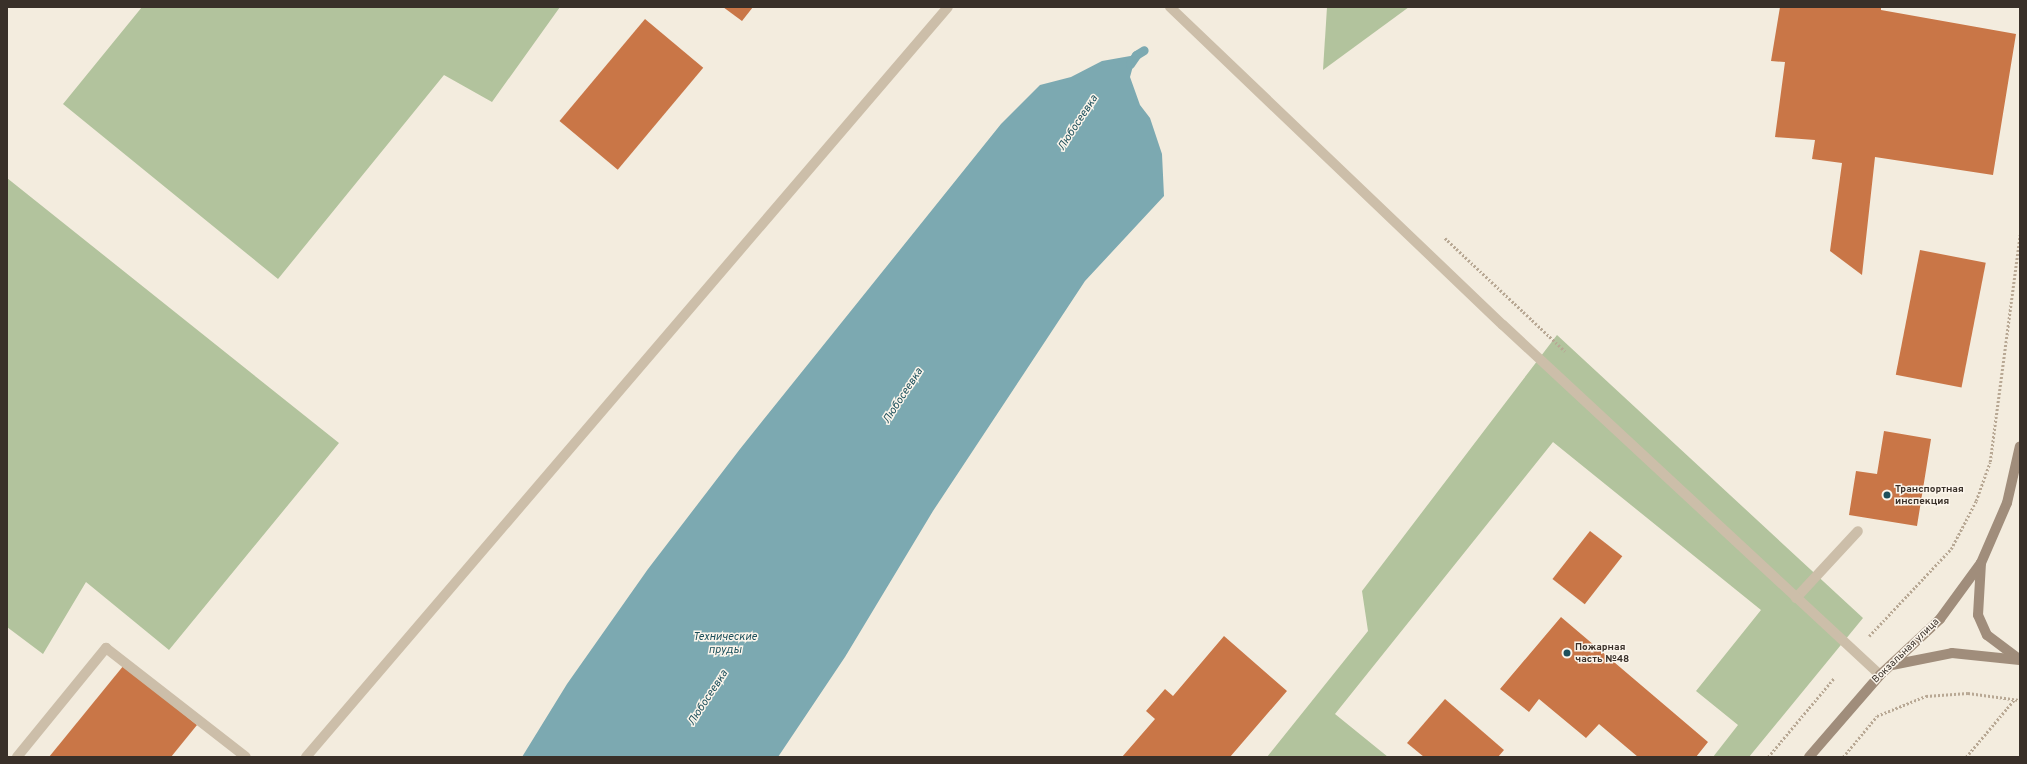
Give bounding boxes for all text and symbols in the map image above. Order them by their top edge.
water label: Любосеевка [1055,93,1101,153]
water label: Любосеевка [880,366,926,426]
place label: Транспортная инспекция [1895,483,1964,506]
marker: Транспортная инспекция [1882,490,1892,500]
street label: Вокзальная улица [1870,616,1942,686]
water label: Технические пруды [693,631,757,657]
place label: Пожарная часть №48 [1575,641,1629,664]
marker: Пожарная часть №48 [1562,648,1572,658]
water label: Любосеевка [685,668,731,728]

